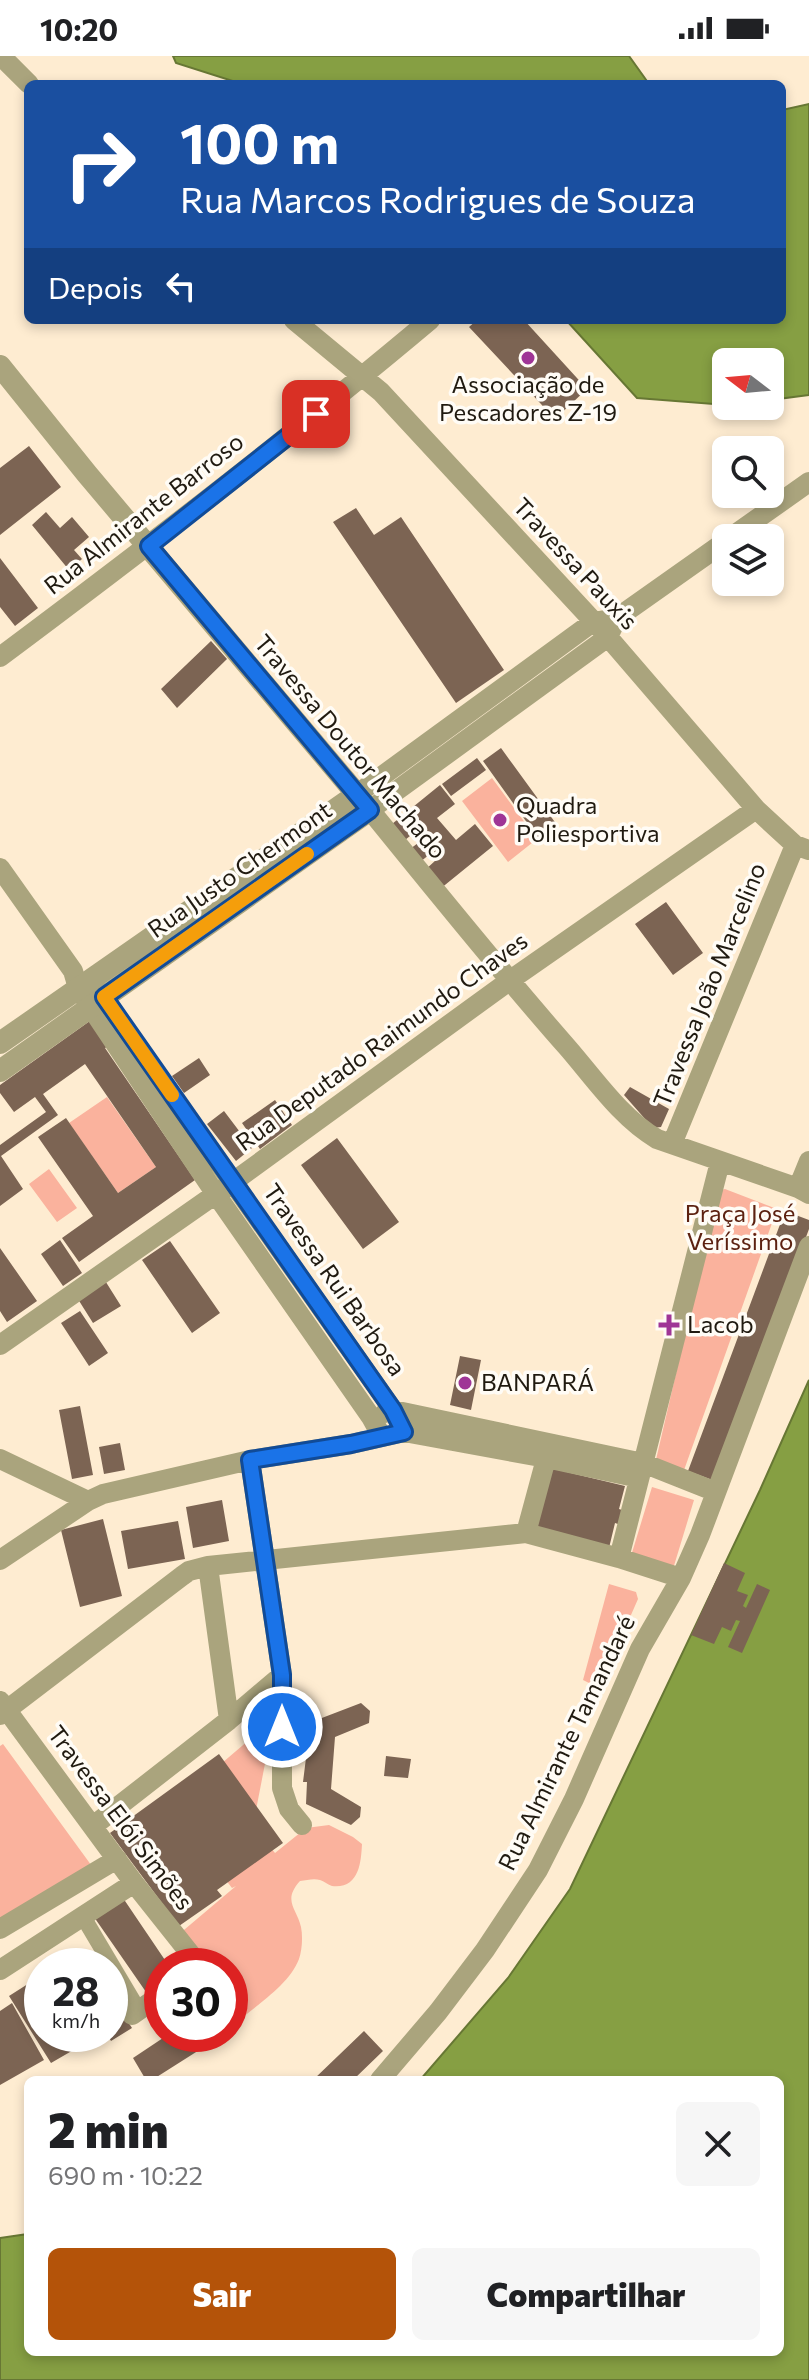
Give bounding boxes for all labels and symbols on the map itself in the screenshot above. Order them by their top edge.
north arrow [712,348,784,420]
marker: Associação de Pescadores Z-19 [519,349,537,367]
place label: Associação de Pescadores Z-19 [439,369,617,426]
pin [282,380,350,448]
street label: Rua Almirante Barroso [38,426,249,600]
street label: Travessa Pauxis [508,491,644,635]
street label: Travessa Doutor Machado [249,628,453,864]
place label: Quadra Poliesportiva [516,790,660,847]
street label: Rua Justo Chermont [142,794,337,943]
marker: Quadra Poliesportiva [491,811,509,829]
street label: Travessa João Marcelino [646,858,771,1111]
street label: Rua Deputado Raimundo Chaves [230,925,533,1156]
street label: Travessa Rui Barbosa [258,1177,413,1381]
park label: Praça José Veríssimo [685,1198,795,1255]
place label: Lacob [687,1309,754,1338]
marker: Lacob [658,1314,680,1336]
place label: BANPARÁ [481,1367,594,1396]
marker: BANPARÁ [456,1374,474,1392]
street label: Rua Almirante Tamandaré [491,1610,640,1875]
position arrow [240,1685,324,1769]
street label: Travessa Elói Simões [42,1719,200,1915]
speed limit sign: 30 [144,1948,248,2052]

